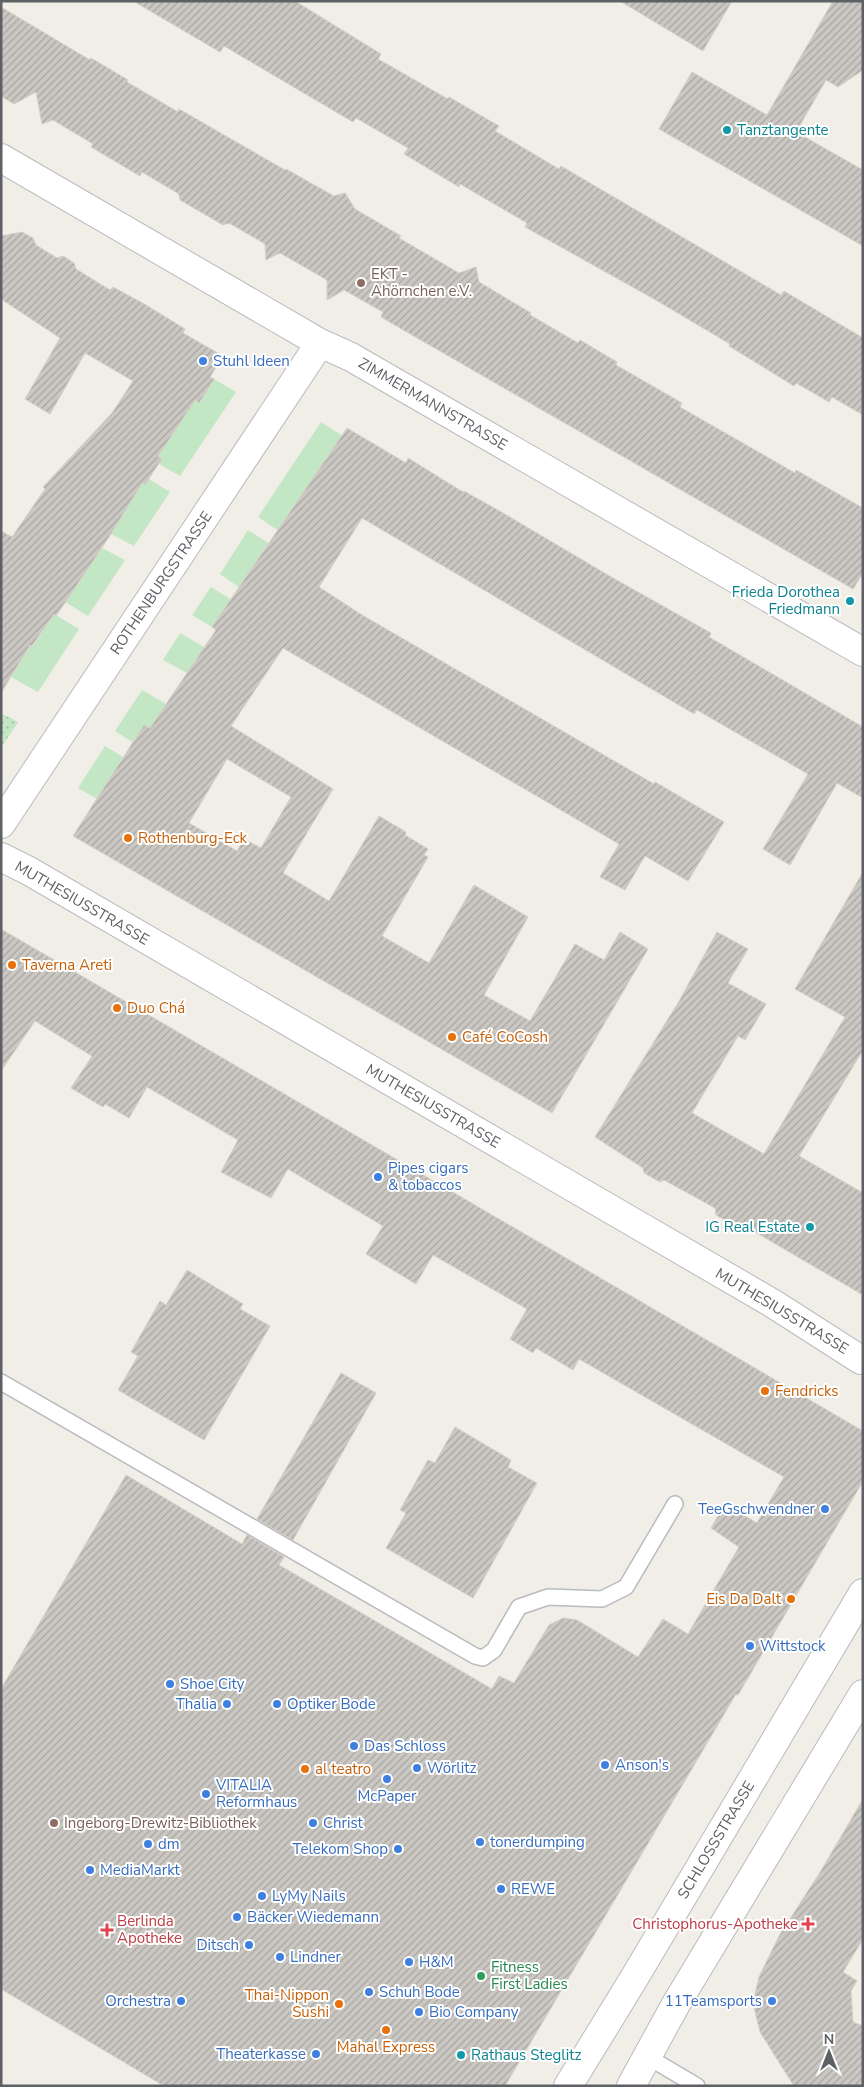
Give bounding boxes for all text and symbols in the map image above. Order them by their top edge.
place label: Tanztangente [737,120,828,140]
marker: Tanztangente [721,124,733,136]
place label: EKT - Ahörnchen e.V. [371,264,472,301]
marker: EKT - Ahörnchen e.V. [355,277,367,289]
place label: Stuhl Ideen [213,351,290,371]
street label: ZIMMERMANNSTRASSE [355,353,511,455]
marker: Stuhl Ideen [197,355,209,367]
street label: ROTHENBURGSTRASSE [105,507,217,659]
place label: Frieda Dorothea Friedmann [732,582,840,619]
marker: Frieda Dorothea Friedmann [844,595,856,607]
place label: Rothenburg-Eck [138,828,248,848]
marker: Rothenburg-Eck [122,832,134,844]
street label: MUTHESIUSSTRASSE [11,856,153,950]
place label: Taverna Areti [22,955,112,975]
marker: Taverna Areti [6,959,18,971]
place label: Duo Chá [127,998,185,1018]
marker: Duo Chá [111,1002,123,1014]
place label: Café CoCosh [462,1027,548,1047]
marker: Café CoCosh [446,1031,458,1043]
street label: MUTHESIUSSTRASSE [362,1059,504,1153]
place label: Pipes cigars & tobaccos [388,1158,468,1195]
marker: Pipes cigars & tobaccos [372,1171,384,1183]
place label: IG Real Estate [705,1217,800,1237]
marker: IG Real Estate [804,1221,816,1233]
street label: MUTHESIUSSTRASSE [712,1263,852,1359]
place label: Fendricks [775,1381,839,1401]
marker: Fendricks [759,1385,771,1397]
place label: TeeGschwendner [698,1499,816,1519]
marker: TeeGschwendner [819,1503,831,1515]
place label: Eis Da Dalt [706,1589,782,1609]
marker: Eis Da Dalt [785,1593,797,1605]
place label: Wittstock [760,1636,826,1656]
marker: Wittstock [744,1640,756,1652]
place label: Shoe City [180,1674,245,1694]
marker: Shoe City [164,1678,176,1690]
place label: Thalia [176,1694,217,1714]
place label: Optiker Bode [287,1694,376,1714]
marker: Thalia [221,1698,233,1710]
marker: Optiker Bode [271,1698,283,1710]
place label: Das Schloss [364,1736,446,1756]
marker: Das Schloss [348,1740,360,1752]
place label: Anson's [615,1755,669,1775]
place label: Wörlitz [427,1758,477,1778]
place label: al teatro [315,1759,371,1779]
marker: Anson's [599,1759,611,1771]
marker: Wörlitz [411,1762,423,1774]
marker: al teatro [299,1763,311,1775]
marker: McPaper [381,1773,393,1785]
place label: VITALIA Reformhaus [215,1775,297,1812]
street label: SCHLOSSSTRASSE [673,1777,759,1903]
place label: McPaper [358,1786,417,1806]
marker: VITALIA Reformhaus [200,1788,212,1800]
place label: Ingeborg-Drewitz-Bibliothek [64,1813,257,1833]
place label: Christ [323,1813,364,1833]
marker: Ingeborg-Drewitz-Bibliothek [48,1817,60,1829]
marker: Christ [307,1817,319,1829]
place label: tonerdumping [490,1832,585,1852]
place label: dm [158,1834,180,1854]
marker: tonerdumping [474,1836,486,1848]
marker: dm [142,1838,154,1850]
place label: Telekom Shop [293,1839,388,1859]
marker: Telekom Shop [392,1843,404,1855]
place label: MediaMarkt [100,1860,180,1880]
marker: MediaMarkt [84,1864,96,1876]
place label: REWE [511,1879,555,1899]
marker: REWE [495,1883,507,1895]
place label: LyMy Nails [272,1886,346,1906]
marker: LyMy Nails [256,1890,268,1902]
place label: Bäcker Wiedemann [247,1907,379,1927]
place label: Berlinda Apotheke [117,1911,182,1948]
marker: Bäcker Wiedemann [231,1911,243,1923]
place label: Christophorus-Apotheke [632,1914,798,1934]
marker: Christophorus-Apotheke [802,1918,814,1930]
marker: Berlinda Apotheke [101,1924,113,1936]
place label: Ditsch [196,1935,239,1955]
marker: Ditsch [243,1939,255,1951]
place label: Lindner [290,1947,341,1967]
marker: Lindner [274,1951,286,1963]
place label: H&M [419,1952,454,1972]
marker: H&M [403,1956,415,1968]
place label: Fitness First Ladies [491,1957,568,1994]
marker: Fitness First Ladies [475,1970,487,1982]
place label: Schuh Bode [379,1982,460,2002]
place label: Thai-Nippon Sushi [245,1985,329,2022]
marker: Schuh Bode [363,1986,375,1998]
place label: Orchestra [105,1991,171,2011]
place label: 11Teamsports [665,1991,762,2011]
marker: Orchestra [175,1995,187,2007]
marker: 11Teamsports [766,1995,778,2007]
marker: Thai-Nippon Sushi [333,1998,345,2010]
place label: Bio Company [429,2002,519,2022]
marker: Bio Company [413,2006,425,2018]
marker: Mahal Express [380,2024,392,2036]
north arrow [804,2027,854,2077]
text: N [824,2030,834,2049]
place label: Mahal Express [337,2037,435,2057]
place label: Theaterkasse [216,2044,306,2064]
place label: Rathaus Steglitz [471,2045,581,2065]
marker: Theaterkasse [310,2048,322,2060]
marker: Rathaus Steglitz [455,2049,467,2061]

